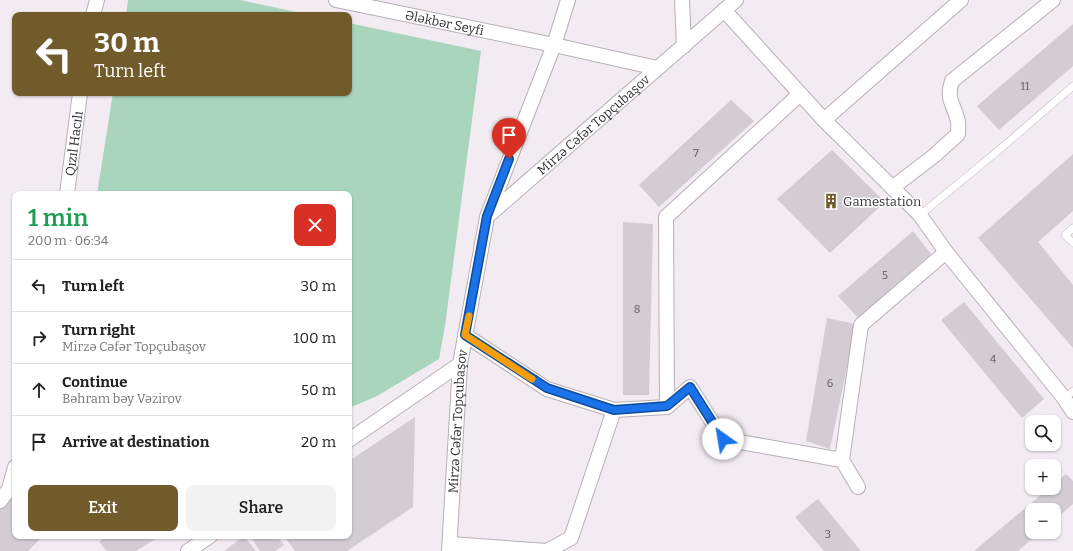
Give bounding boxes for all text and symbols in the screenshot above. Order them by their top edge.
street label: Ələkbər Seyfi [404,7,485,38]
text: 30 m [94,26,160,59]
icon: left [28,28,80,80]
text: Turn left [94,60,166,82]
street label: Mirzə Cəfər Topçubaşov [534,71,652,177]
house number: 11 [1021,80,1030,93]
street label: Qızıl Hacılı [62,110,85,177]
pin [492,118,526,159]
icon: arrive [498,124,520,146]
house number: 7 [693,147,699,160]
building icon: Gamestation [822,192,840,210]
place label: Gamestation [843,194,922,209]
text: 1 min [28,204,88,232]
button: close [294,204,336,246]
text: 200 m · 06:34 [28,233,108,248]
house number: 5 [882,269,888,282]
icon: left [28,275,50,297]
text: Turn left [62,277,124,295]
text: 30 m [301,277,336,295]
house number: 8 [634,303,640,316]
text: Turn right [62,321,135,339]
icon: right [28,327,50,349]
text: 100 m [293,329,336,347]
text: Mirzə Cəfər Topçubaşov [62,339,206,354]
street label: Mirzə Cəfər Topçubaşov [445,348,470,494]
house number: 4 [990,353,997,366]
text: Continue [62,373,128,391]
house number: 6 [827,377,833,390]
icon: ahead [28,379,50,401]
text: 50 m [301,381,336,399]
text: Bəhram bəy Vəzirov [62,391,182,406]
map controls [1025,415,1061,539]
button: search [1025,415,1061,451]
position arrow [702,418,744,460]
icon: arrive [28,431,50,453]
text: Arrive at destination [62,433,209,451]
text: 20 m [301,433,336,451]
button: + [1025,459,1061,495]
button: Exit [28,485,178,531]
button: Share [186,485,336,531]
button: − [1025,503,1061,539]
house number: 3 [825,528,831,541]

